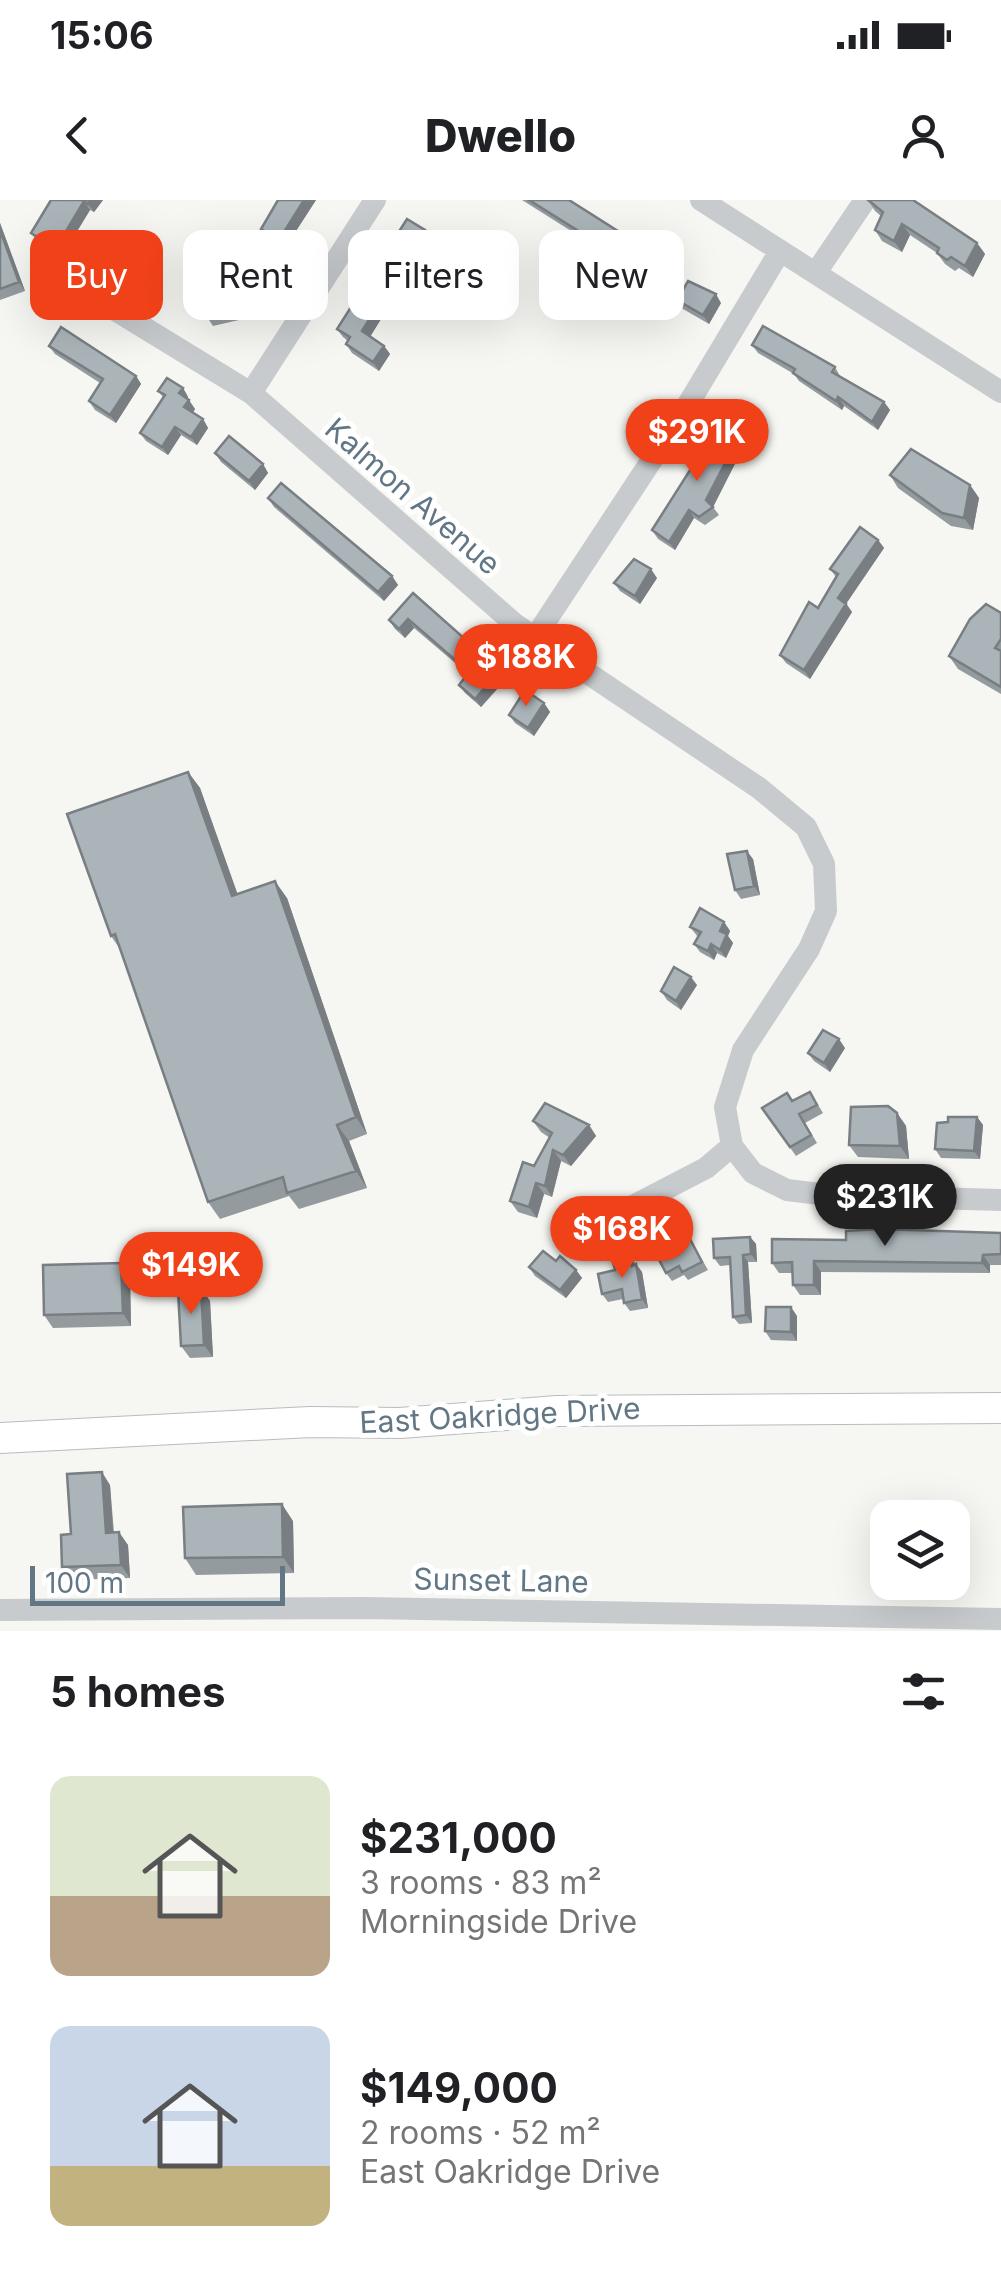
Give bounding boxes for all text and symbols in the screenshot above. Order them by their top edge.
text: 15:06 [50,12,154,58]
icon: back [50,108,105,163]
text: Dwello [425,108,576,163]
icon: person [896,108,951,163]
chip: Buy [30,230,163,320]
chip: Rent [183,230,328,320]
chip: Filters [348,230,519,320]
chip: New [539,230,684,320]
pin: $291K [627,399,767,484]
street label: Kalmon Avenue [318,410,508,582]
text: $291K [648,412,746,451]
pin: $188K [456,624,596,709]
text: $188K [476,637,576,676]
pin: $231K [815,1164,955,1249]
text: $231K [836,1177,934,1216]
pin: $168K [552,1196,692,1281]
text: $168K [572,1209,672,1248]
pin: $149K [121,1232,261,1317]
text: $149K [141,1245,241,1284]
street label: East Oakridge Drive [359,1390,641,1440]
map controls [870,1500,970,1600]
button: layers [870,1500,970,1600]
street label: Sunset Lane [413,1560,589,1600]
scale bar [30,1561,285,1606]
text: 100 m [45,1566,124,1600]
icon: filters [896,1664,951,1719]
text: 5 homes [50,1666,226,1717]
text: $231,000 [360,1812,557,1863]
icon: home [130,1816,250,1936]
text: 3 rooms · 83 m² [360,1863,602,1902]
text: Morningside Drive [360,1902,637,1941]
text: $149,000 [360,2062,558,2113]
icon: home [130,2066,250,2186]
text: 2 rooms · 52 m² [360,2113,601,2152]
text: East Oakridge Drive [360,2152,660,2191]

